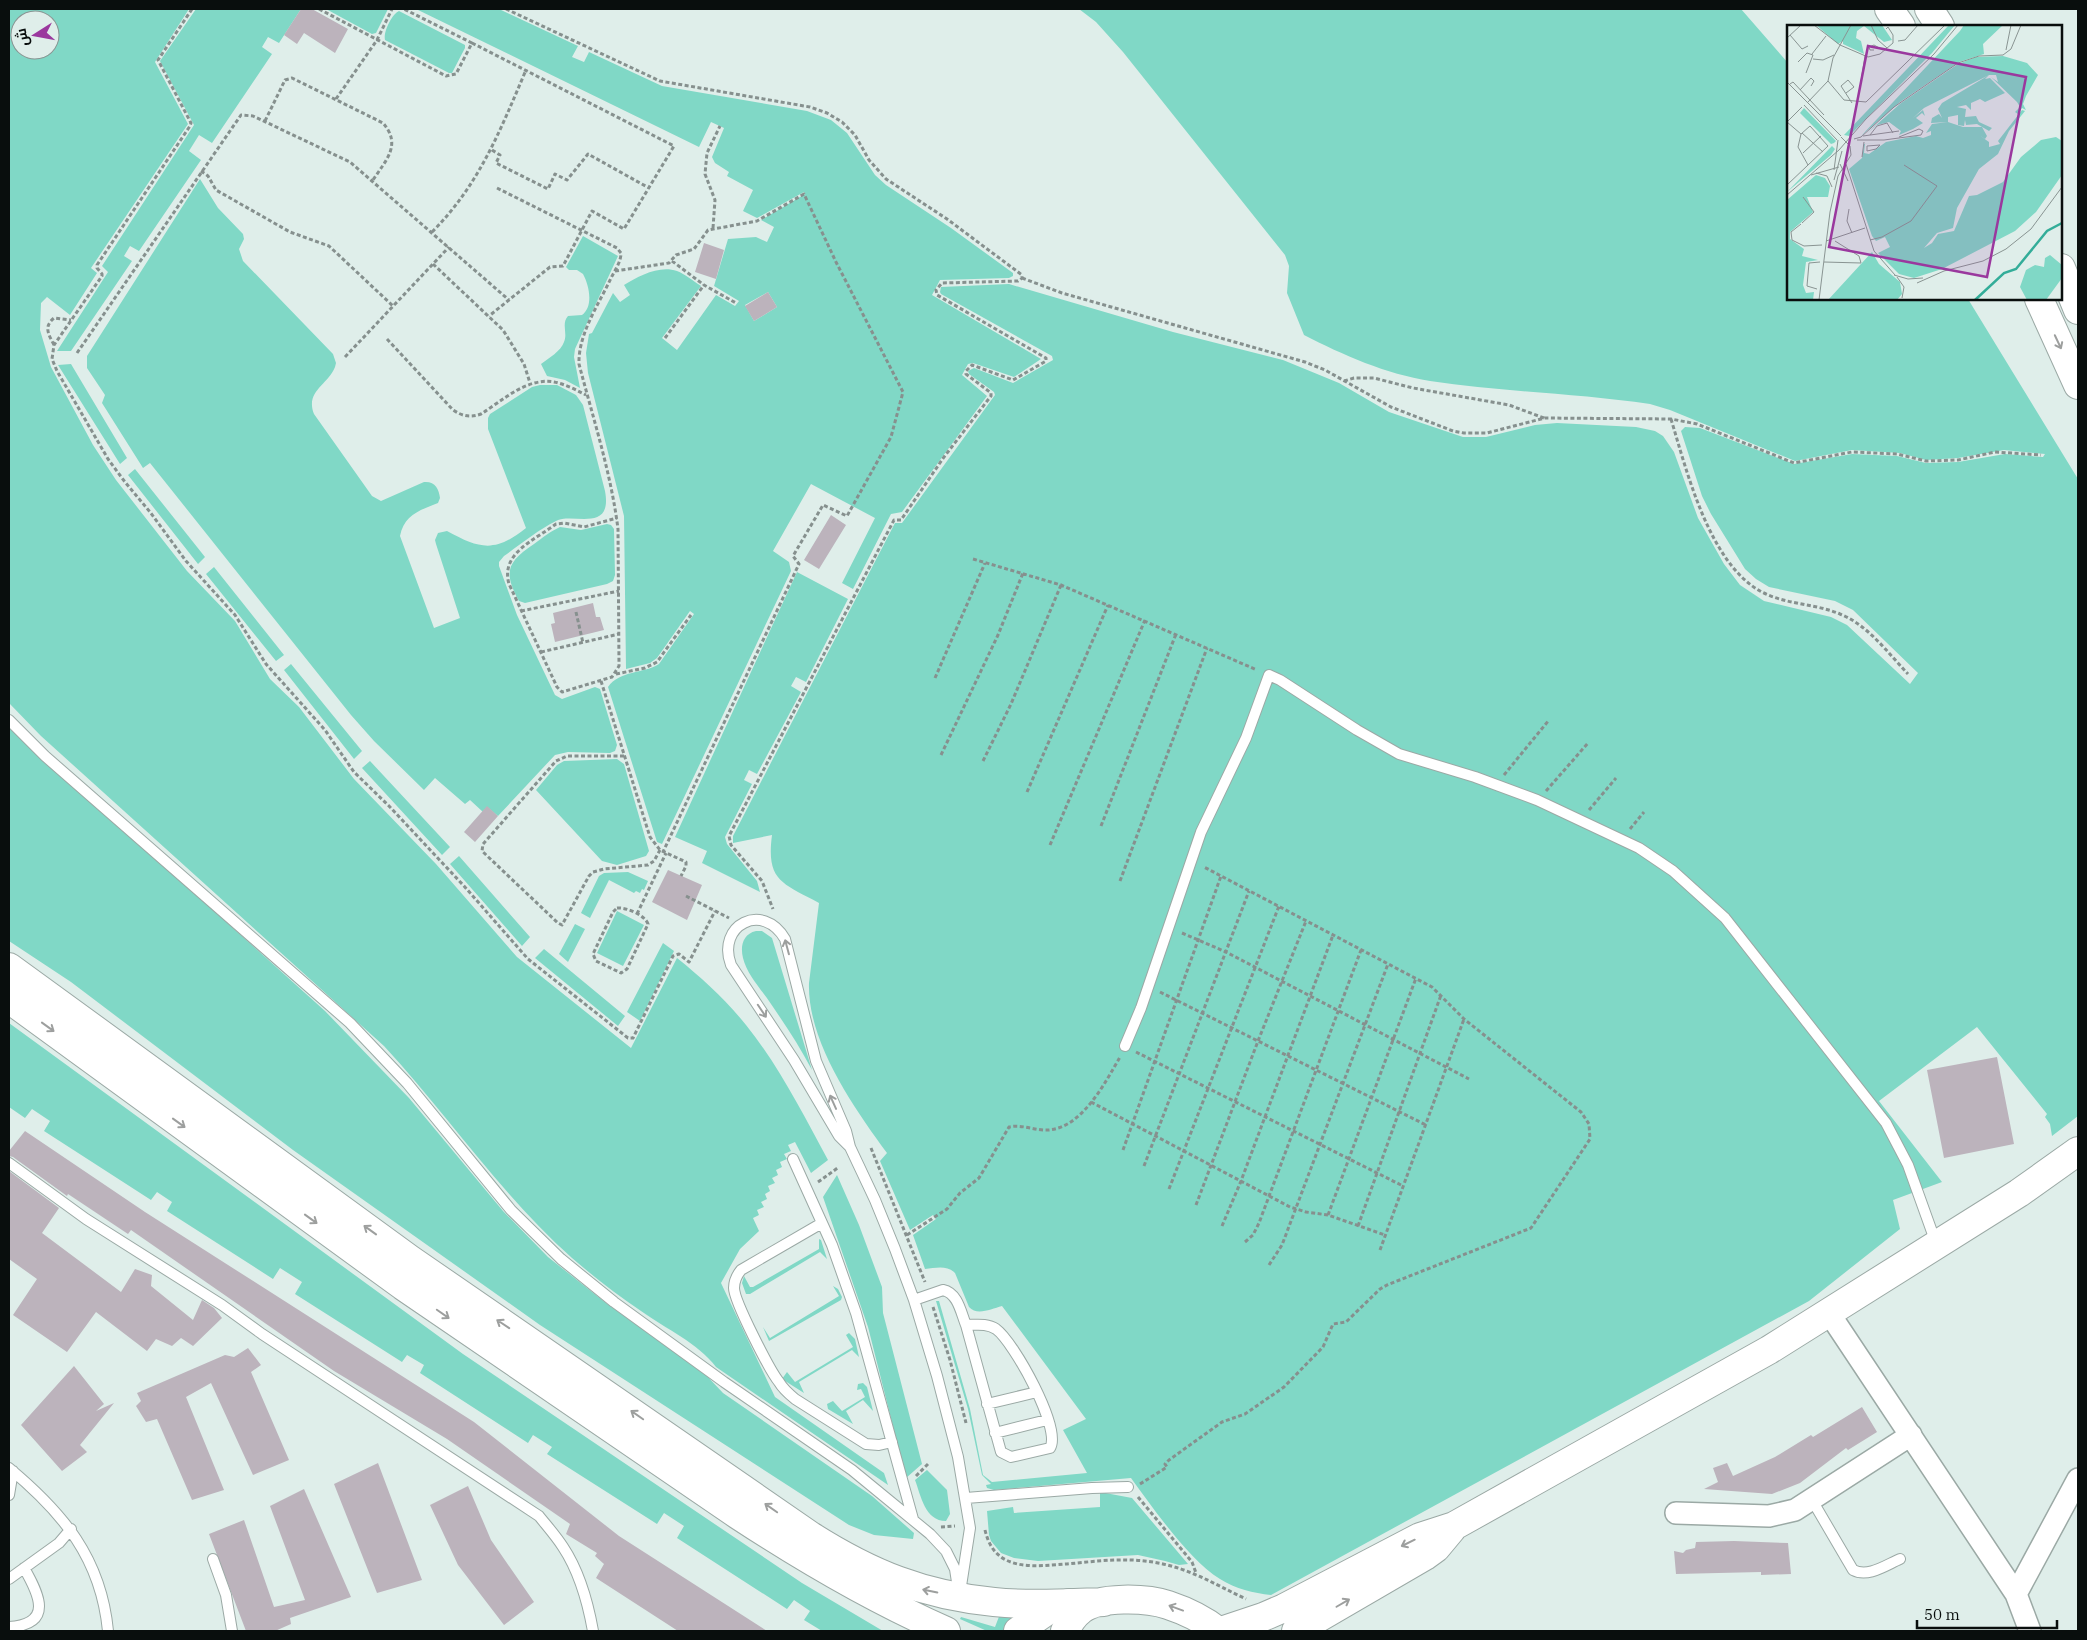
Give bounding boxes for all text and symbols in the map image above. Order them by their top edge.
north arrow [10,10,60,60]
inset map [1787,25,2062,300]
text: ش [12,27,33,48]
one-way arrow [2053,334,2063,349]
one-way arrow [781,939,791,955]
one-way arrow [757,1003,767,1017]
one-way arrow [41,1022,54,1033]
one-way arrow [828,1095,838,1110]
one-way arrow [172,1118,186,1128]
one-way arrow [304,1214,318,1224]
one-way arrow [363,1225,377,1235]
one-way arrow [436,1309,450,1319]
one-way arrow [496,1319,510,1329]
one-way arrow [631,1410,645,1420]
one-way arrow [764,1503,778,1513]
one-way arrow [1401,1539,1416,1548]
one-way arrow [922,1586,938,1595]
one-way arrow [1335,1598,1350,1608]
scale bar [1917,1598,2057,1630]
one-way arrow [1169,1603,1184,1612]
text: 50 m [1924,1605,1960,1624]

